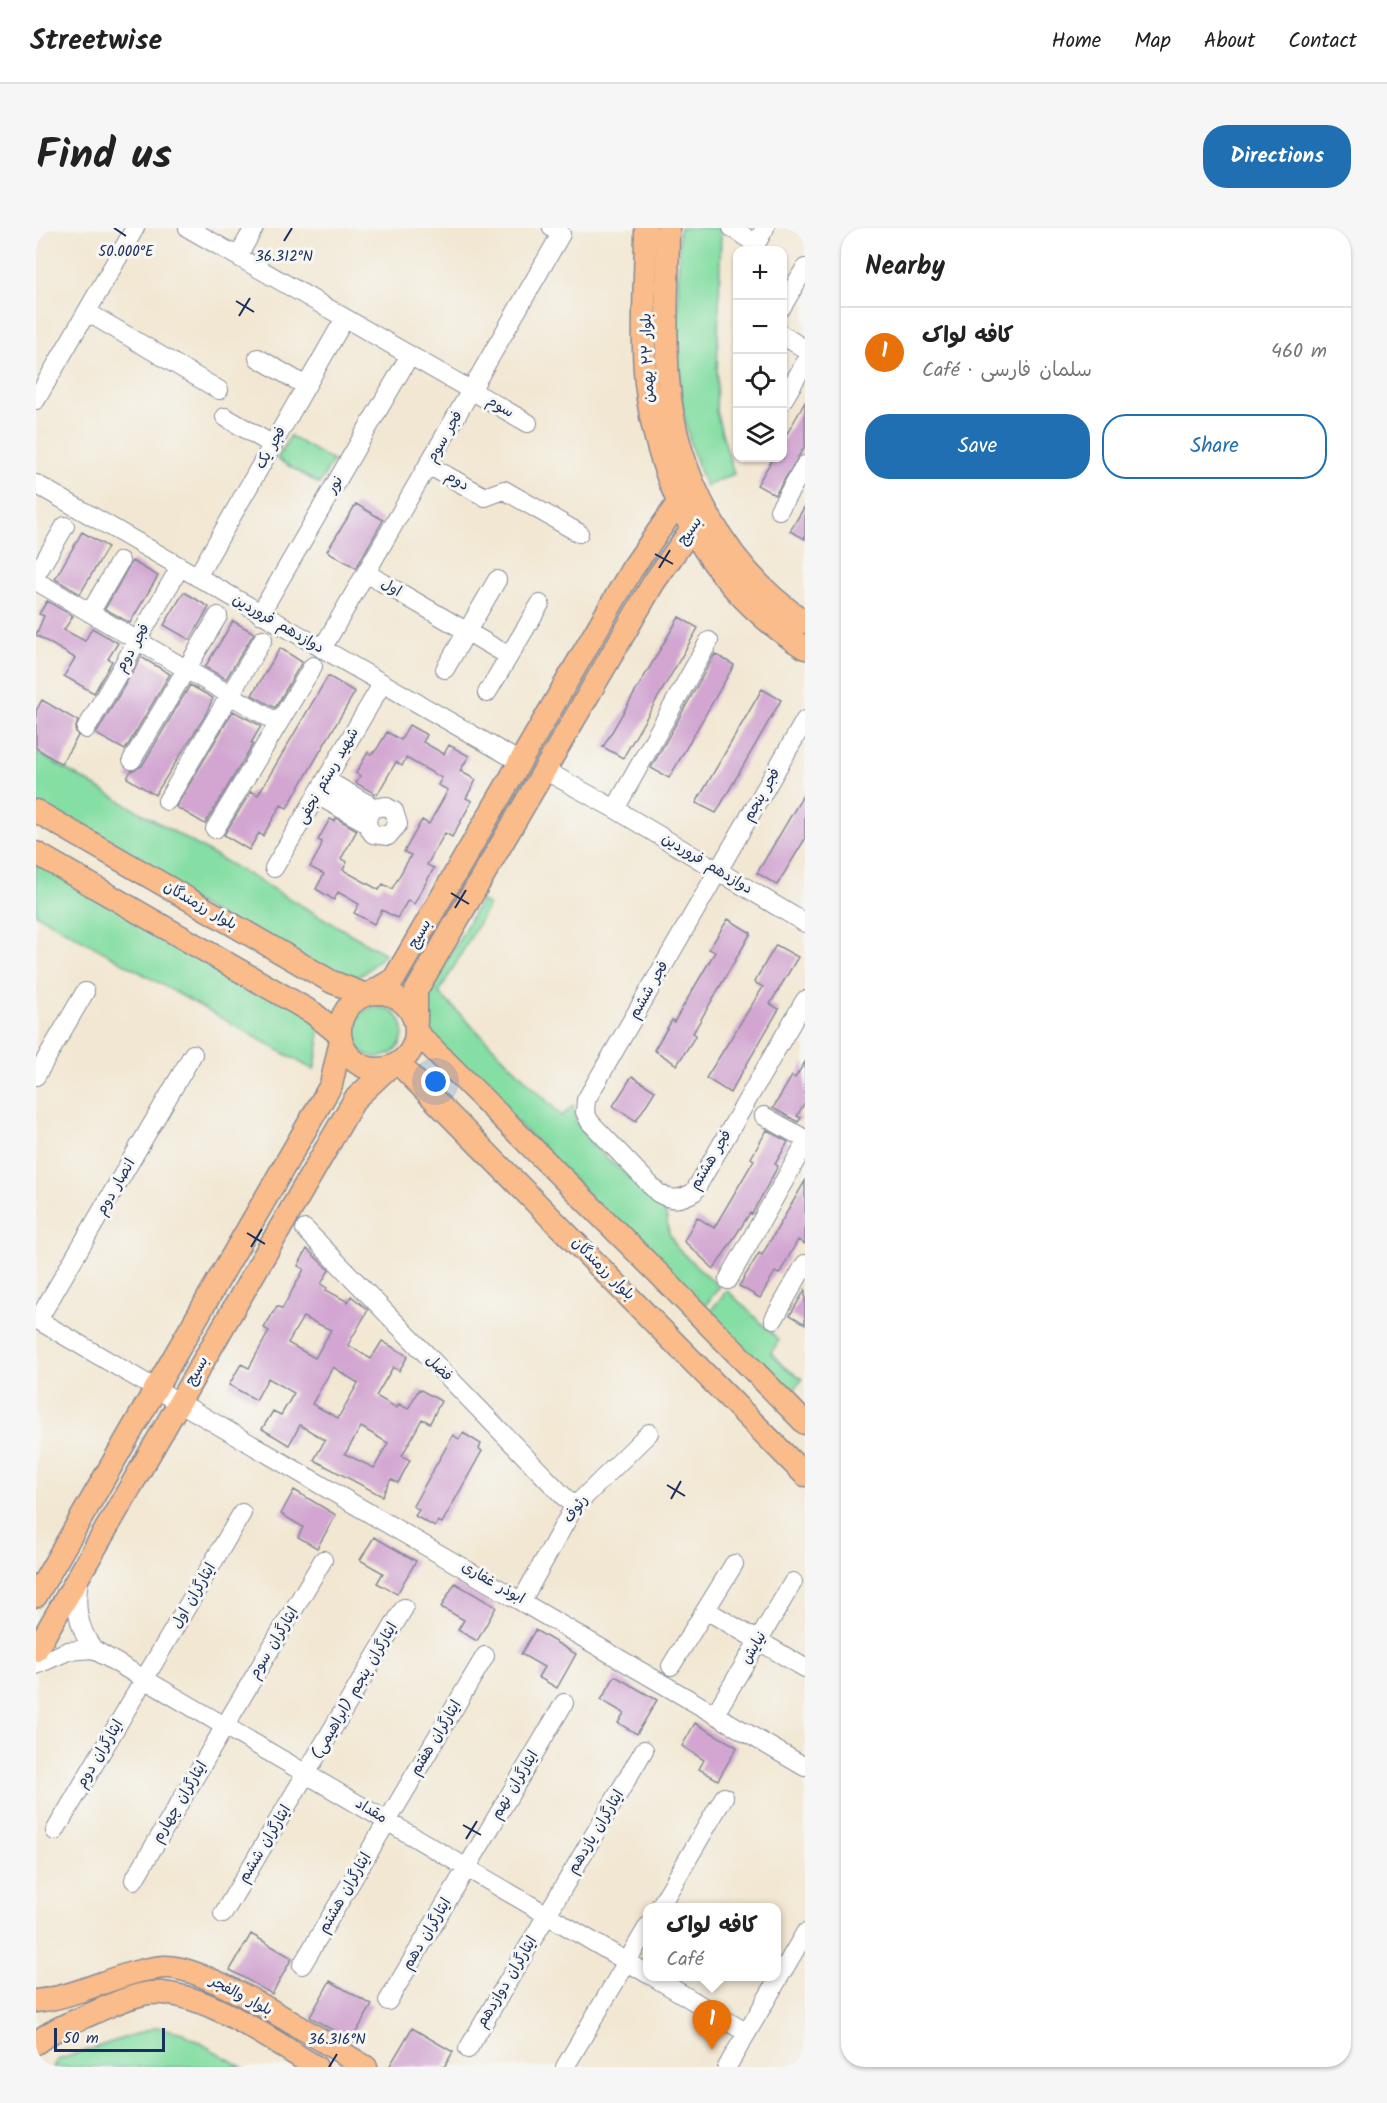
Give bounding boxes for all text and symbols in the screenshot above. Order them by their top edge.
text: Streetwise [30,19,162,64]
text: Home [1052,25,1101,58]
text: Map [1134,25,1171,58]
text: About [1204,25,1255,58]
text: Contact [1288,25,1357,58]
text: Find us [36,123,172,190]
button: Directions [1203,125,1351,188]
text: 50.000°E [98,240,155,264]
text: 36.312°N [255,245,313,269]
map controls [733,246,787,462]
button: + [733,246,787,300]
text: Nearby [865,246,945,288]
button: − [733,300,787,354]
street label: بلوار ۲۲ بهمن [634,313,662,403]
text: کافه لواک [922,319,1014,354]
text: 1 [881,336,888,368]
text: 460 m [1271,336,1327,368]
button: locate [733,354,787,408]
text: Café · سلمان فارسی [922,355,1092,387]
street label: سوم [482,389,518,425]
street label: فجر سوم [420,406,470,468]
button: layers [733,408,787,462]
button: Save [865,414,1090,479]
button: Share [1102,414,1327,479]
street label: فجر یک [249,422,293,474]
street label: دوم [440,465,474,497]
street label: نور [320,471,350,499]
street label: بسیج [671,512,709,550]
street label: اول [376,572,406,604]
street label: دوازدهم فروردین [227,588,329,660]
street label: فجر دوم [109,619,157,677]
street label: شهید رستم نجفی [291,723,365,829]
street label: فجر پنجم [737,764,787,826]
street label: دوازدهم فروردین [657,827,757,901]
street label: بلوار رزمندگان [159,875,241,937]
street label: بسیج [402,915,438,953]
street label: فجر ششم [623,956,675,1024]
your location [421,1067,450,1096]
street label: فجر هشتم [684,1125,738,1195]
street label: انصار دوم [90,1154,142,1220]
street label: بلوار رزمندگان [566,1232,640,1306]
street label: فضل [420,1349,458,1387]
street label: بسیج [179,1352,215,1390]
street label: رئوف [557,1490,595,1528]
street label: ابوذر غفاری [457,1555,529,1611]
street label: ایثارگران اول [165,1558,223,1634]
street label: ایثارگران سوم [243,1602,305,1684]
street label: ایثارگران پنجم (ابراهیمی) [306,1618,404,1764]
street label: نیایش [735,1627,773,1669]
street label: ایثارگران هفتم [404,1696,468,1780]
street label: ایثارگران دوم [70,1715,130,1793]
street label: ایثارگران نهم [485,1746,545,1824]
street label: ایثارگران چهارم [146,1756,214,1848]
street label: ایثارگران یازدهم [561,1785,631,1879]
street label: مقداد [350,1792,392,1830]
street label: ایثارگران ششم [232,1800,298,1888]
street label: ایثارگران هشتم [312,1848,378,1938]
street label: ایثارگران دهم [396,1893,458,1975]
popup [643,1903,781,1981]
text: کافه لواک [666,1909,758,1944]
street label: ایثارگران دوازدهم [470,1932,544,2032]
text: Café [666,1944,704,1976]
street label: بلوار والفجر [204,1969,277,2023]
pin: 1 [692,2000,732,2050]
scale bar [54,2025,165,2052]
text: 50 m [63,2026,99,2051]
text: 36.316°N [308,2028,366,2052]

